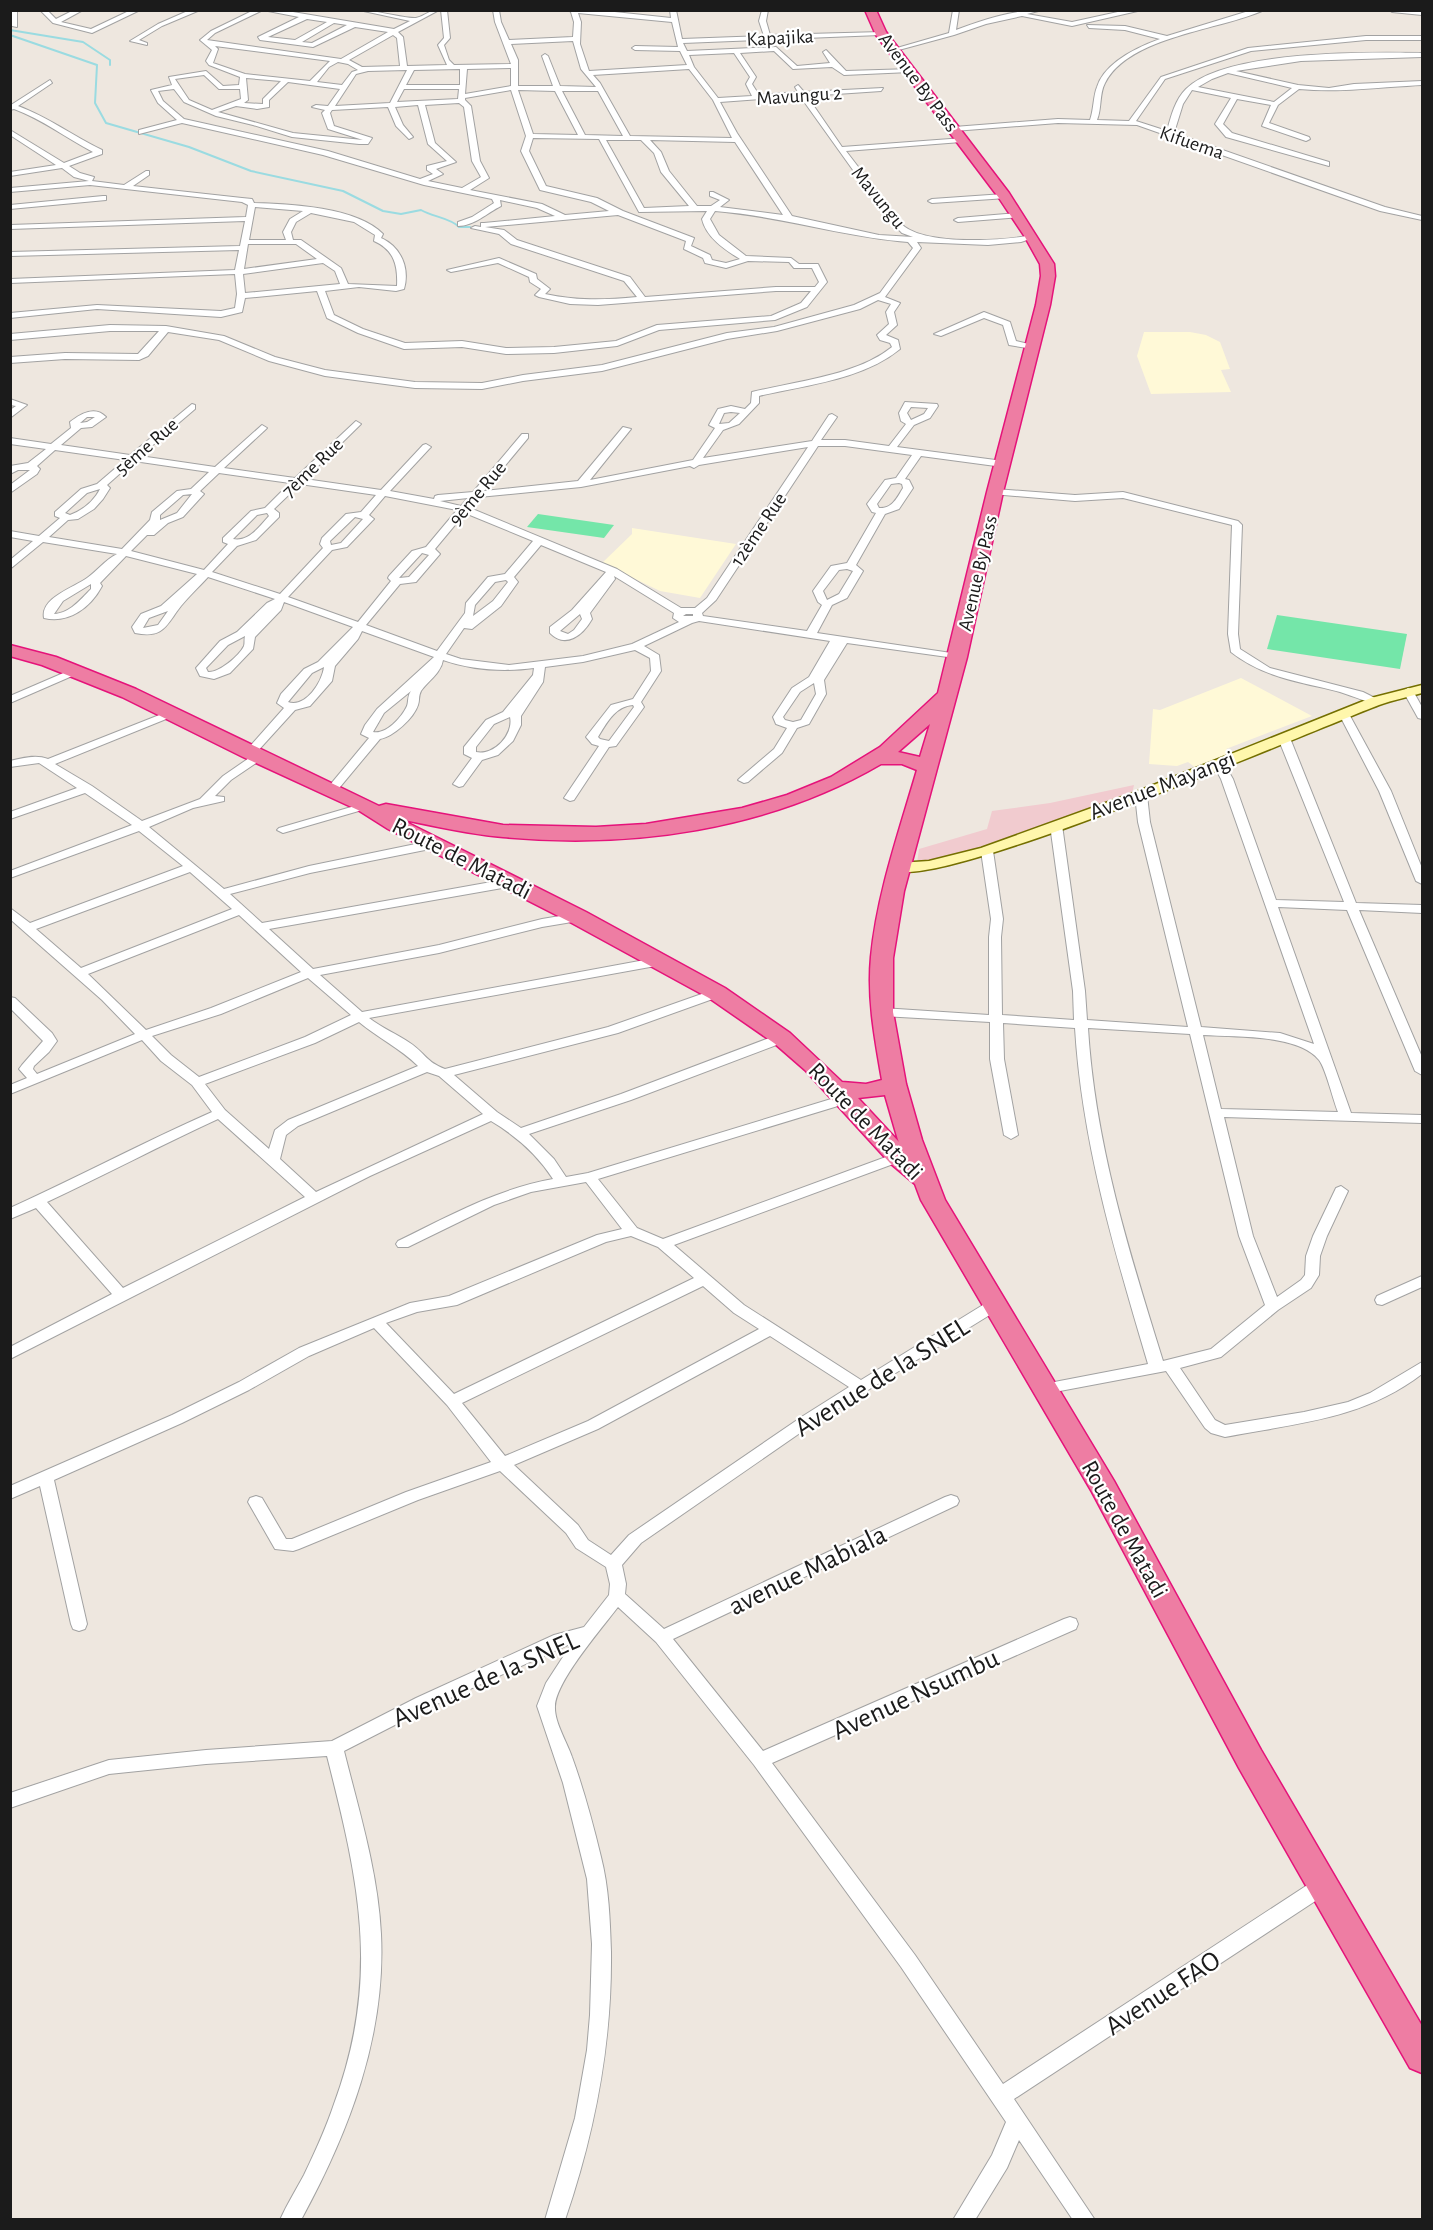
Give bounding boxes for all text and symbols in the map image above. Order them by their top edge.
street label: Kapajika [746,26,814,50]
street label: Avenue By Pass [875,29,962,136]
street label: Mavungu 2 [756,83,843,109]
street label: Kifuema [1157,123,1226,163]
street label: Mavungu [847,163,909,232]
street label: 5ème Rue [111,414,182,479]
street label: 7ème Rue [278,434,347,501]
street label: 9ème Rue [445,458,510,530]
street label: 12ème Rue [727,489,791,570]
street label: Avenue By Pass [955,513,1001,633]
street label: Avenue Mayangi [1086,747,1239,825]
street label: Route de Matadi [388,813,535,904]
street label: Route de Matadi [803,1058,927,1185]
street label: Avenue de la SNEL [790,1313,975,1443]
street label: Route de Matadi [1077,1457,1172,1602]
street label: avenue Mabiala [724,1521,891,1621]
street label: Avenue de la SNEL [389,1626,583,1733]
street label: Avenue Nsumbu [828,1644,1003,1746]
street label: Avenue FAO [1100,1946,1226,2041]

